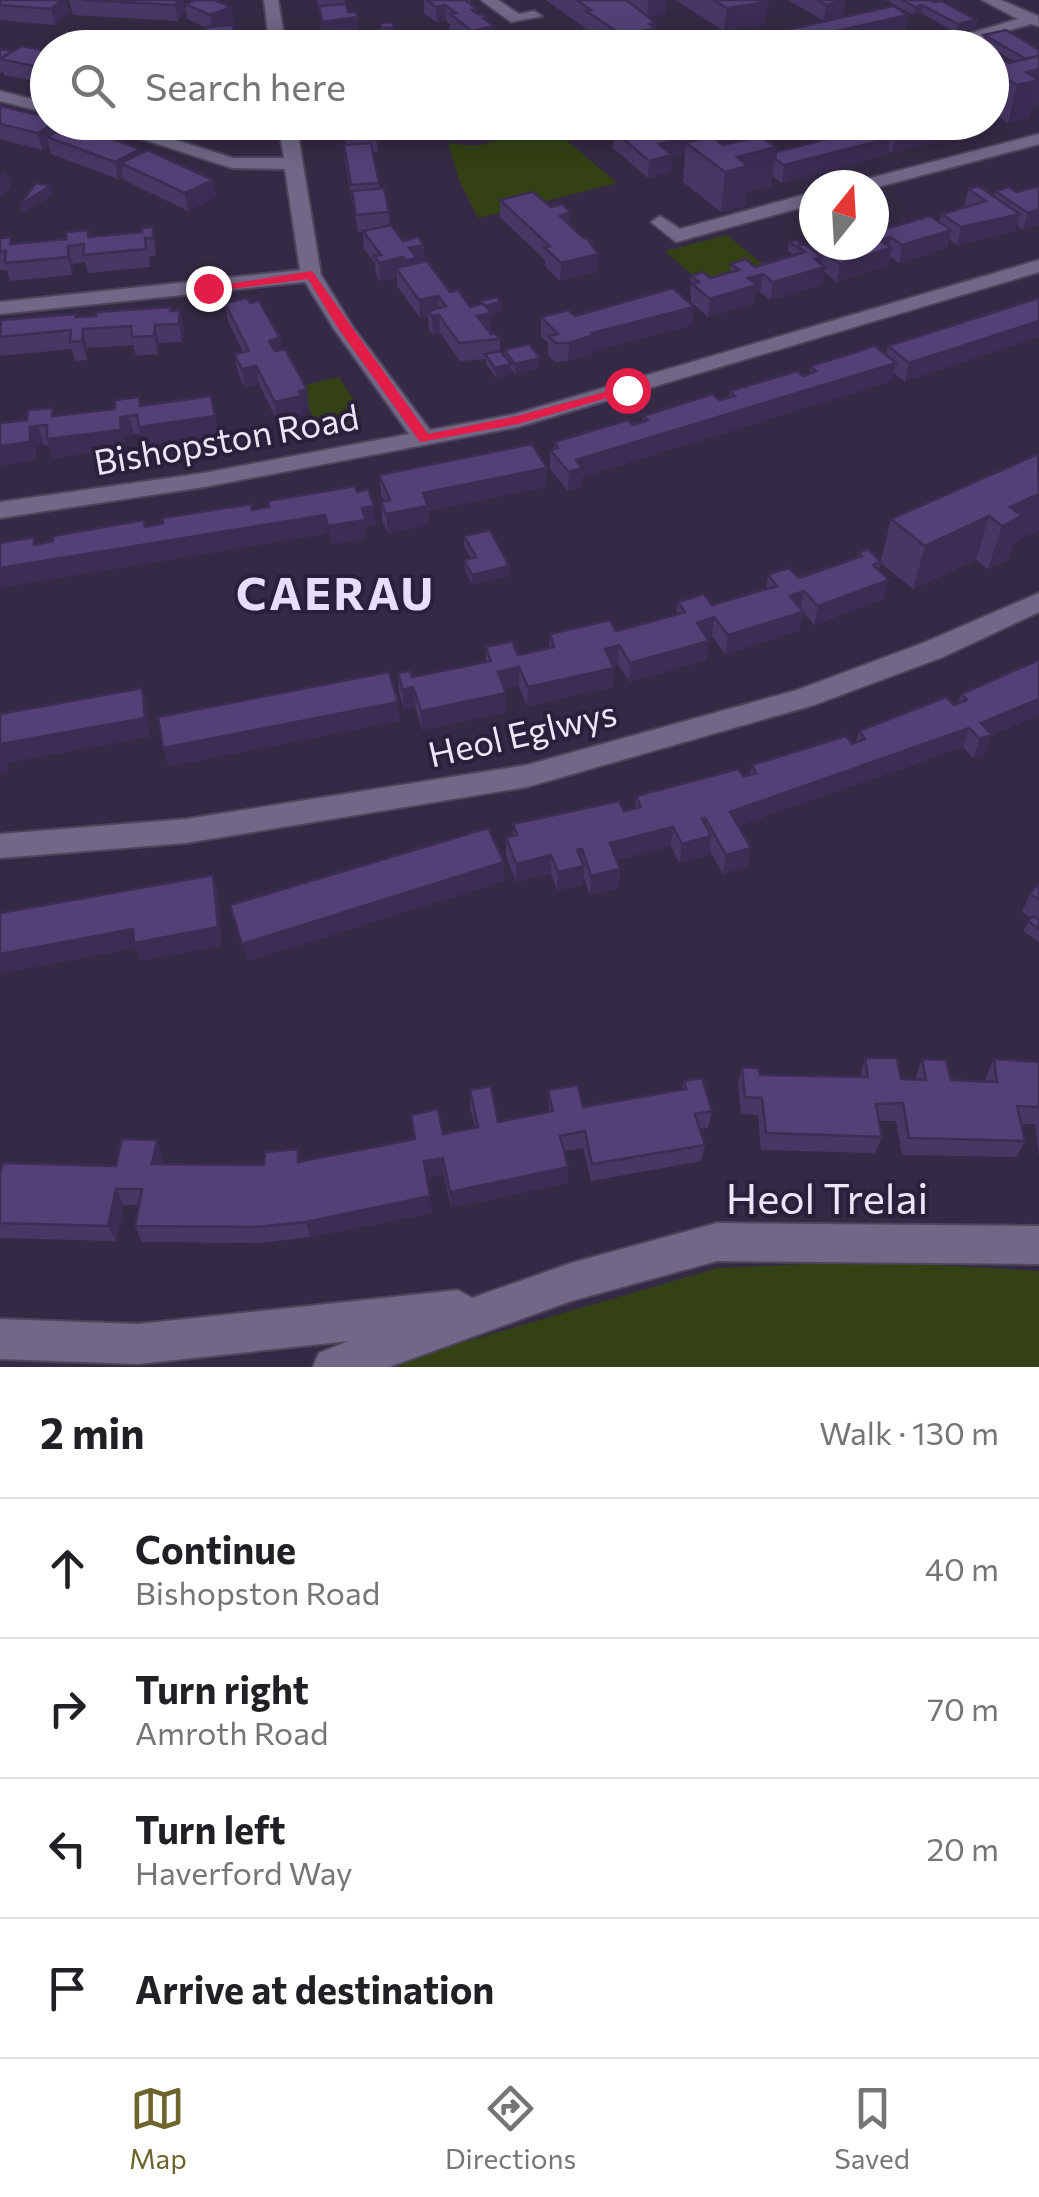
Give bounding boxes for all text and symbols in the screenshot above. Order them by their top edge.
search box [30,30,1009,140]
icon: search [65,58,120,113]
text: Search here [145,62,346,109]
north arrow [799,170,889,260]
route end [186,266,232,312]
route start [605,368,651,414]
street label: Bishopston Road [90,394,362,482]
district label: CAERAU [236,564,436,619]
street label: Heol Eglwys [424,689,620,775]
street label: Heol Trelai [726,1171,928,1223]
text: 2 min [40,1406,145,1458]
text: Walk · 130 m [819,1412,999,1452]
text: Continue [135,1525,296,1572]
icon: ahead [40,1541,95,1596]
text: 40 m [925,1548,999,1588]
text: Bishopston Road [135,1572,380,1612]
text: Turn right [135,1665,309,1712]
icon: right [40,1681,95,1736]
text: 70 m [927,1688,999,1728]
text: Amroth Road [135,1712,328,1752]
text: Turn left [135,1805,286,1852]
icon: left [40,1821,95,1876]
text: 20 m [926,1828,999,1868]
text: Haverford Way [135,1852,353,1892]
icon: arrive [40,1961,95,2016]
text: Arrive at destination [135,1965,494,2012]
tab: Map [129,2081,187,2175]
tab: Directions [445,2081,576,2175]
tab: Saved [834,2081,910,2175]

